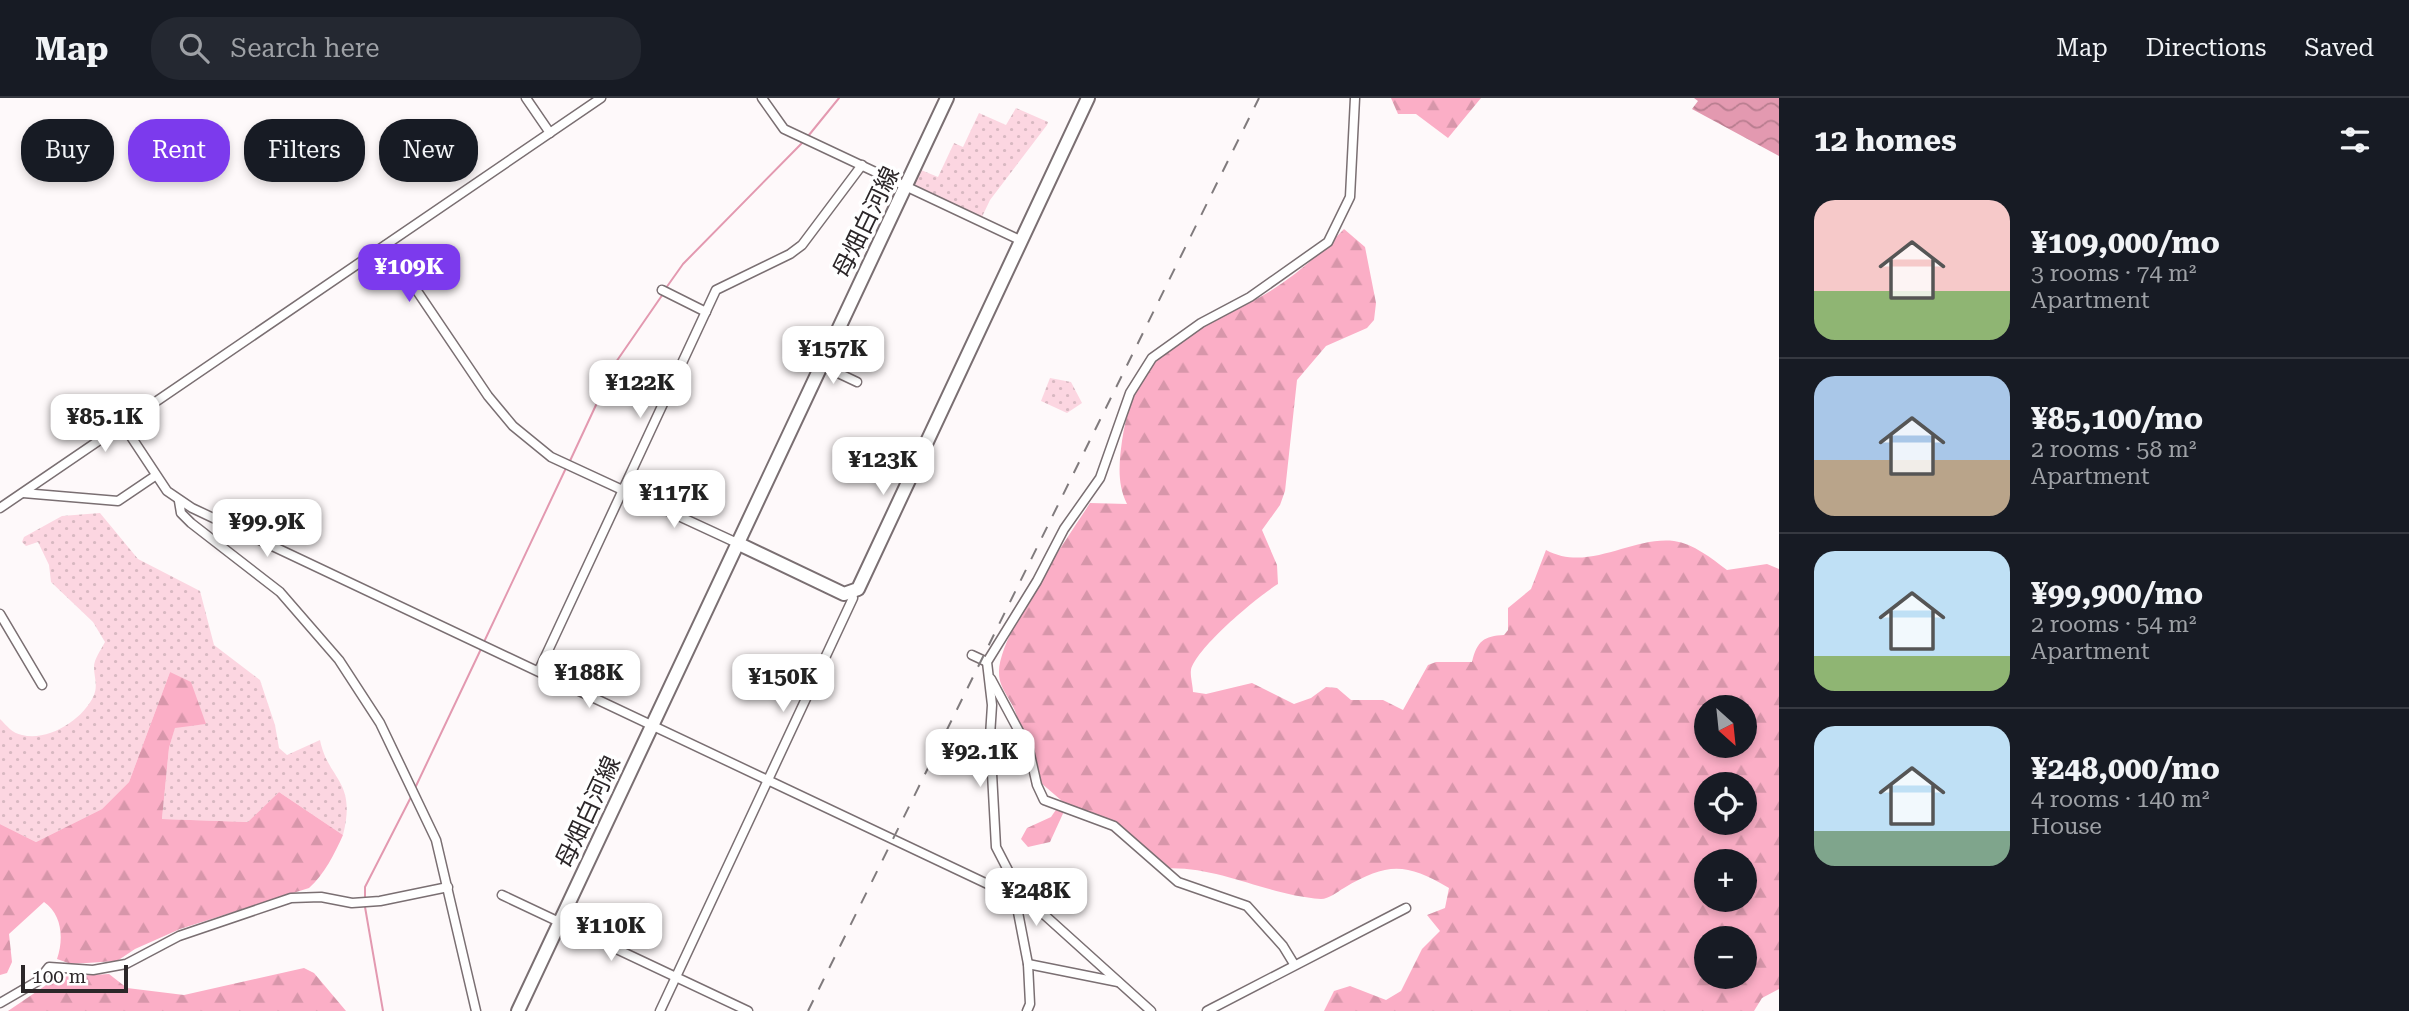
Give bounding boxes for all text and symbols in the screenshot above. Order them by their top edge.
search box [151,17,641,80]
text: Map [35,29,109,68]
icon: search [175,29,213,67]
text: Search here [231,33,380,63]
text: Map [2056,34,2108,62]
text: Directions [2146,34,2266,62]
text: Saved [2304,34,2374,62]
chip: Buy [21,119,114,182]
chip: Rent [128,119,230,182]
chip: Filters [244,119,365,182]
chip: New [379,119,478,182]
icon: filters [2336,121,2374,159]
text: 12 homes [1814,123,1957,158]
street label: 母畑白河線 [827,162,905,282]
text: ¥109,000/mo [2031,225,2220,260]
icon: home [1870,228,1954,312]
pin: ¥109K [360,244,458,304]
text: ¥109K [374,253,444,280]
text: 3 rooms · 74 m² [2031,260,2197,287]
text: Apartment [2031,287,2150,314]
pin: ¥157K [784,327,882,386]
text: ¥157K [798,335,868,362]
pin: ¥122K [591,360,689,420]
text: ¥122K [605,369,675,396]
pin: ¥85.1K [48,394,162,454]
text: ¥85,100/mo [2031,401,2203,436]
text: ¥85.1K [67,403,143,430]
icon: home [1870,404,1954,488]
text: 2 rooms · 58 m² [2031,436,2197,463]
pin: ¥123K [834,438,932,497]
text: ¥123K [848,446,918,473]
text: Apartment [2031,463,2150,490]
pin: ¥117K [625,470,723,530]
text: ¥117K [639,479,709,506]
pin: ¥99.9K [210,500,324,559]
text: ¥99.9K [229,508,305,535]
text: ¥99,900/mo [2031,576,2203,611]
icon: home [1870,579,1954,663]
text: 2 rooms · 54 m² [2031,611,2197,638]
text: Apartment [2031,638,2150,665]
pin: ¥188K [540,650,638,710]
pin: ¥150K [734,654,832,714]
text: ¥188K [554,659,624,686]
text: ¥150K [748,663,818,690]
north arrow [1694,695,1757,758]
map controls [1694,695,1757,989]
pin: ¥92.1K [923,730,1037,789]
text: ¥92.1K [942,738,1018,765]
text: ¥248,000/mo [2031,751,2220,786]
street label: 母畑白河線 [550,752,626,872]
icon: home [1870,754,1954,838]
button: locate [1694,772,1757,835]
text: 4 rooms · 140 m² [2031,786,2209,813]
text: House [2031,813,2102,840]
button: + [1694,849,1757,912]
pin: ¥248K [987,868,1085,928]
text: ¥248K [1001,877,1071,904]
pin: ¥110K [562,904,660,963]
text: ¥110K [576,912,646,939]
button: − [1694,926,1757,989]
scale bar [21,962,128,994]
text: 100 m [32,965,86,988]

